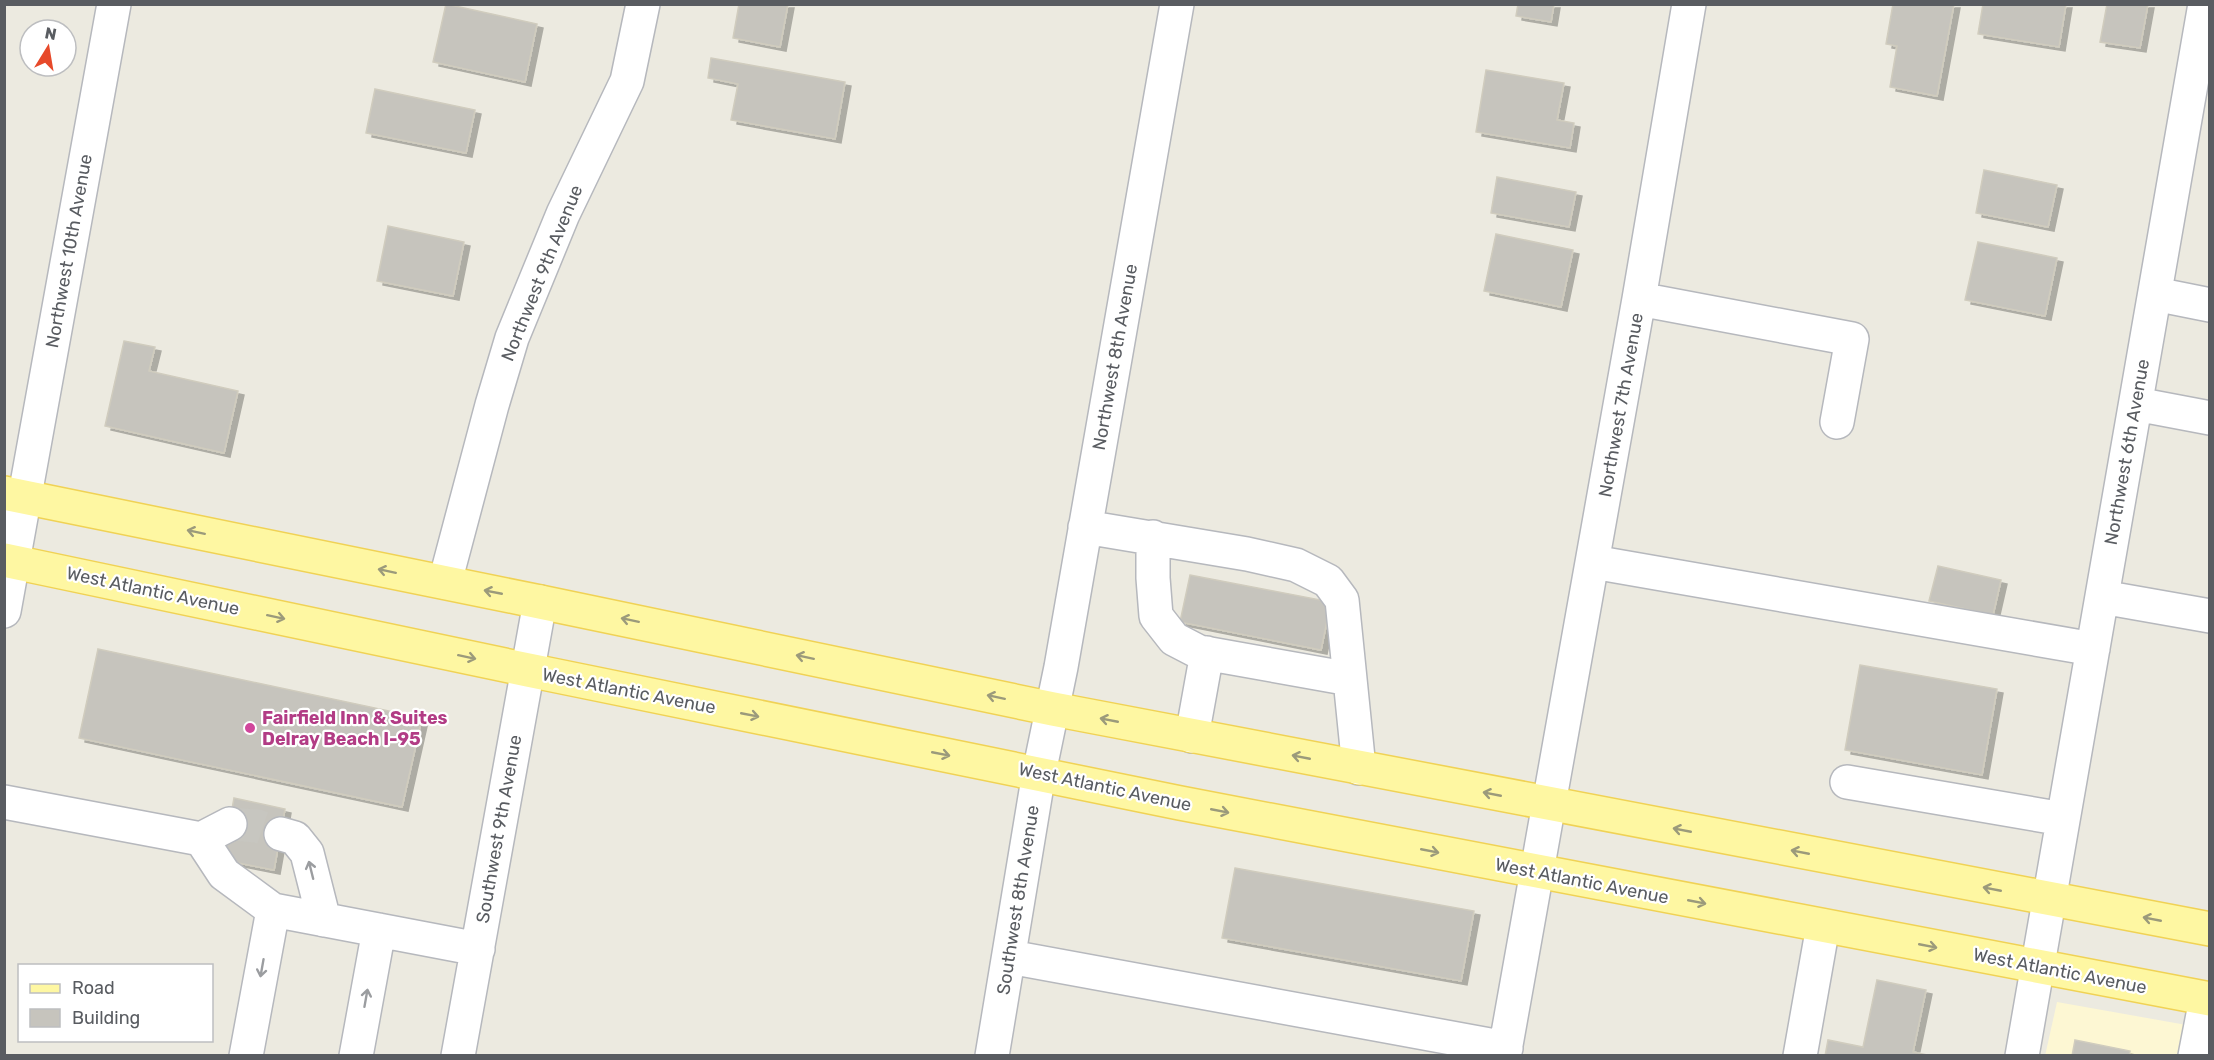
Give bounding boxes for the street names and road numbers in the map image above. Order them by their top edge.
street label: Northwest 10th Avenue [41,152,97,350]
street label: Northwest 9th Avenue [497,182,587,364]
street label: Northwest 8th Avenue [1088,262,1142,452]
street label: Northwest 7th Avenue [1594,311,1648,499]
street label: Northwest 6th Avenue [2100,357,2154,547]
street label: West Atlantic Avenue [64,562,242,620]
street label: West Atlantic Avenue [540,663,718,719]
street label: Southwest 9th Avenue [472,733,526,925]
street label: West Atlantic Avenue [1016,758,1194,816]
street label: Southwest 8th Avenue [992,804,1044,996]
street label: West Atlantic Avenue [1493,853,1671,909]
street label: West Atlantic Avenue [1971,943,2149,999]

